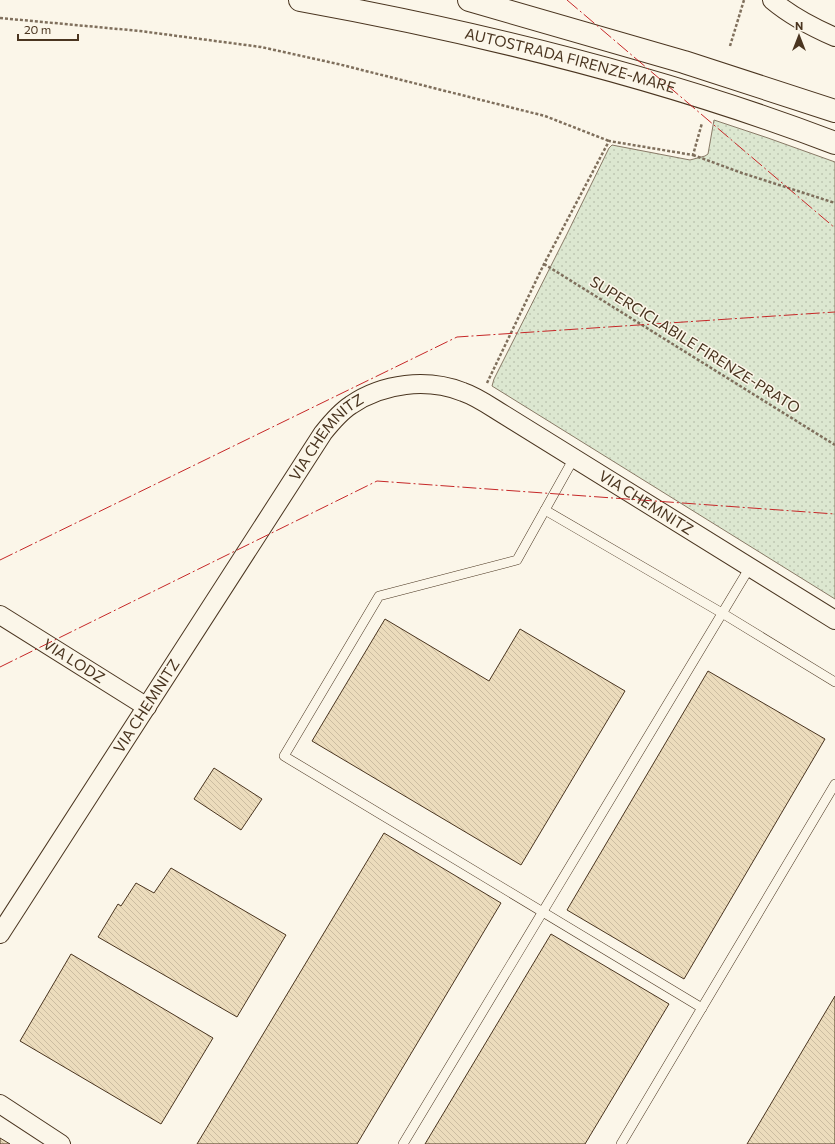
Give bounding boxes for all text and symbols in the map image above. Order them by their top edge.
scale bar [18,16,78,42]
north arrow [779,16,819,56]
text: N [795,19,803,32]
text: 20 m [24,22,51,36]
street label: AUTOSTRADA FIRENZE-MARE [463,24,678,96]
street label: SUPERCICLABILE FIRENZE-PRATO [587,272,804,416]
street label: VIA CHEMNITZ [285,390,366,484]
street label: VIA CHEMNITZ [596,466,697,538]
street label: VIA LODZ [40,634,108,686]
street label: VIA CHEMNITZ [109,656,183,756]

